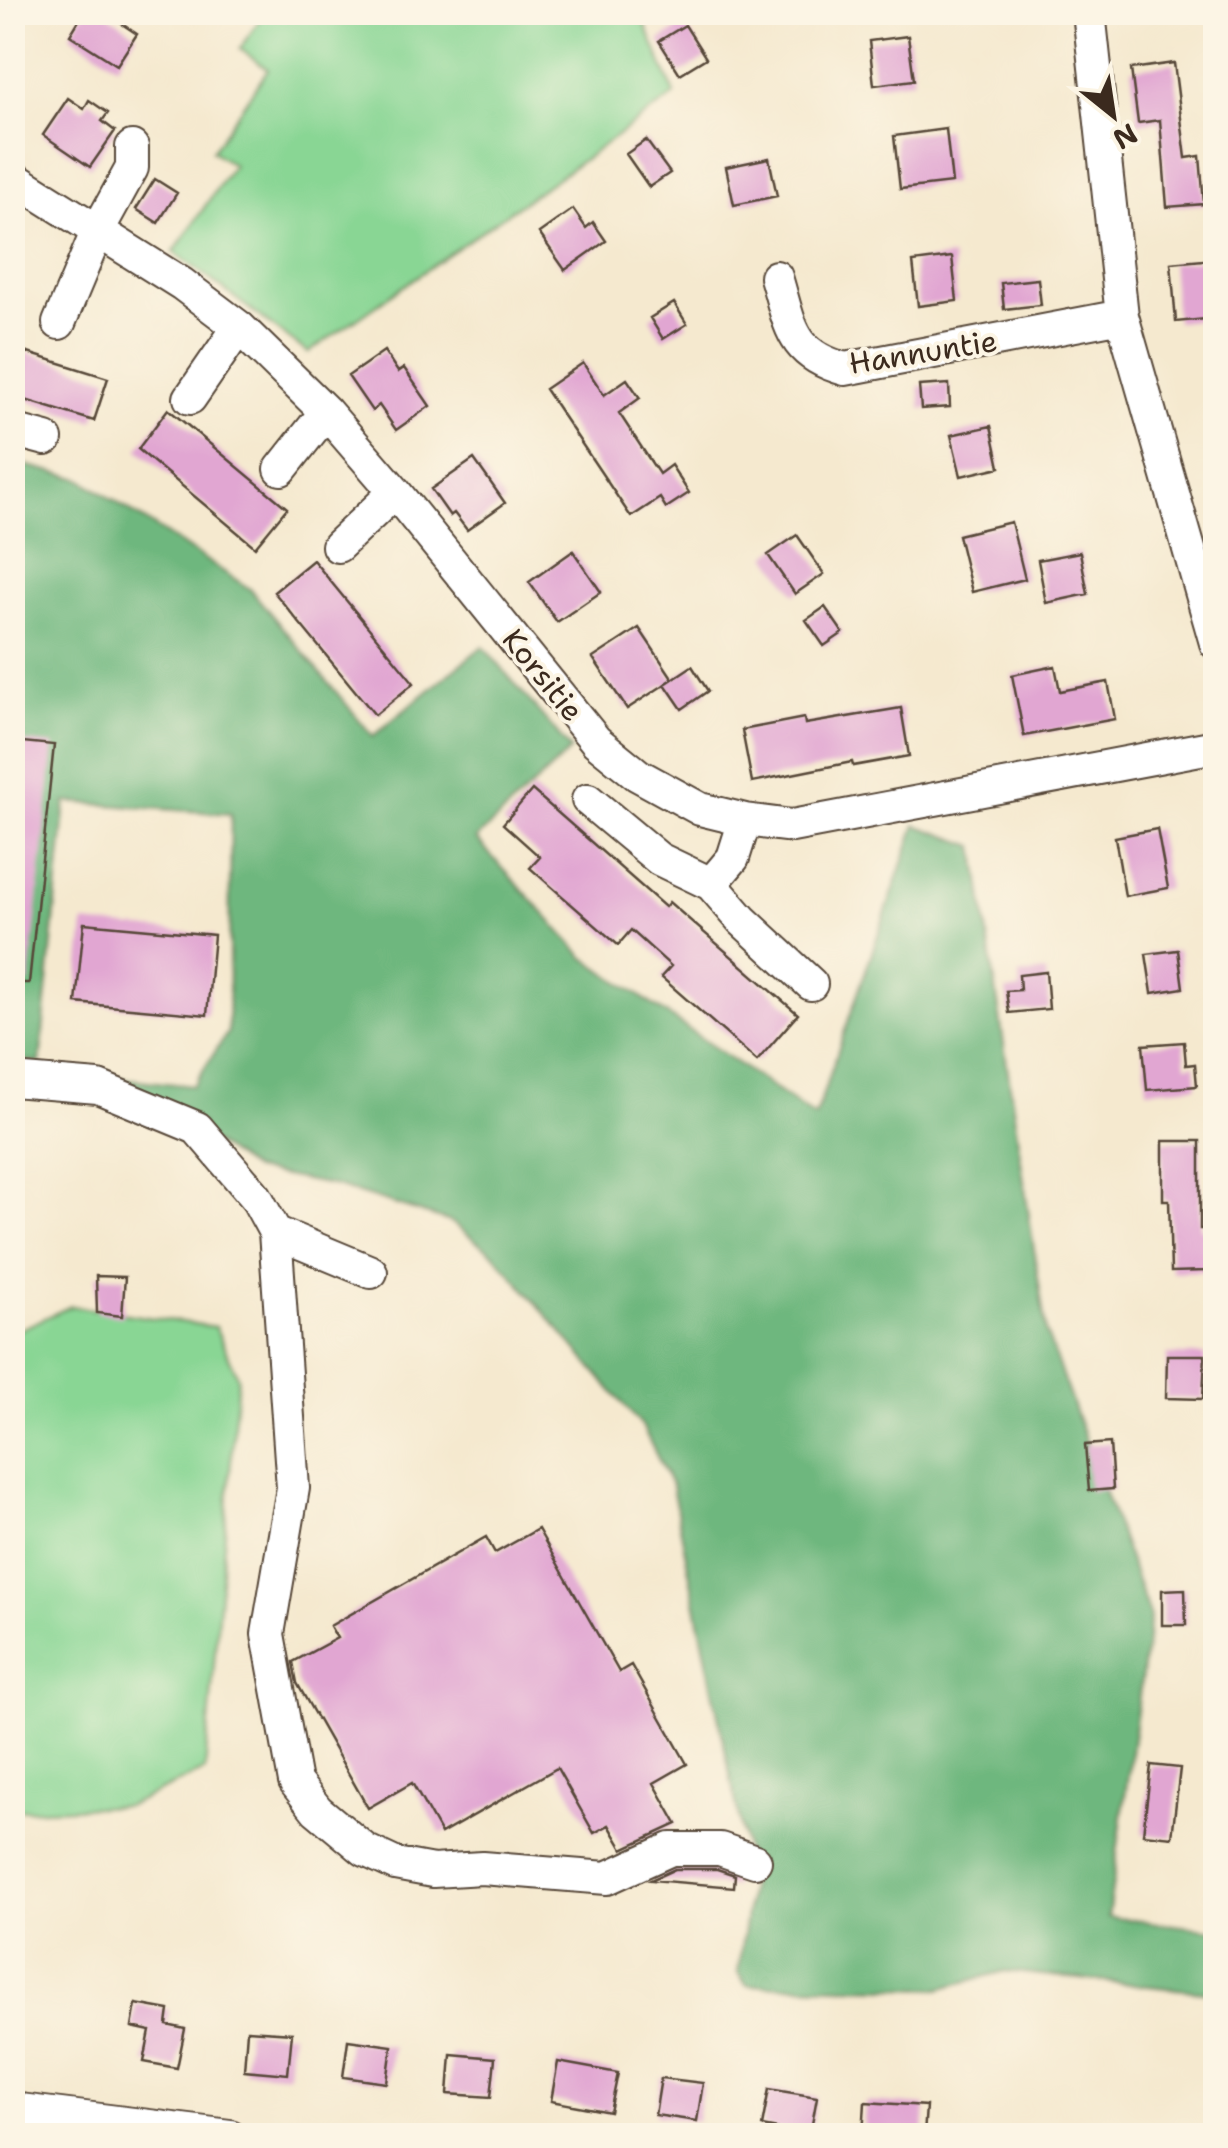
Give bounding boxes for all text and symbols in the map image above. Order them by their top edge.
north arrow [1063,65,1163,165]
text: N [1106,115,1145,159]
street label: Hannuntie [846,320,1000,384]
street label: Korsitie [493,620,593,730]

